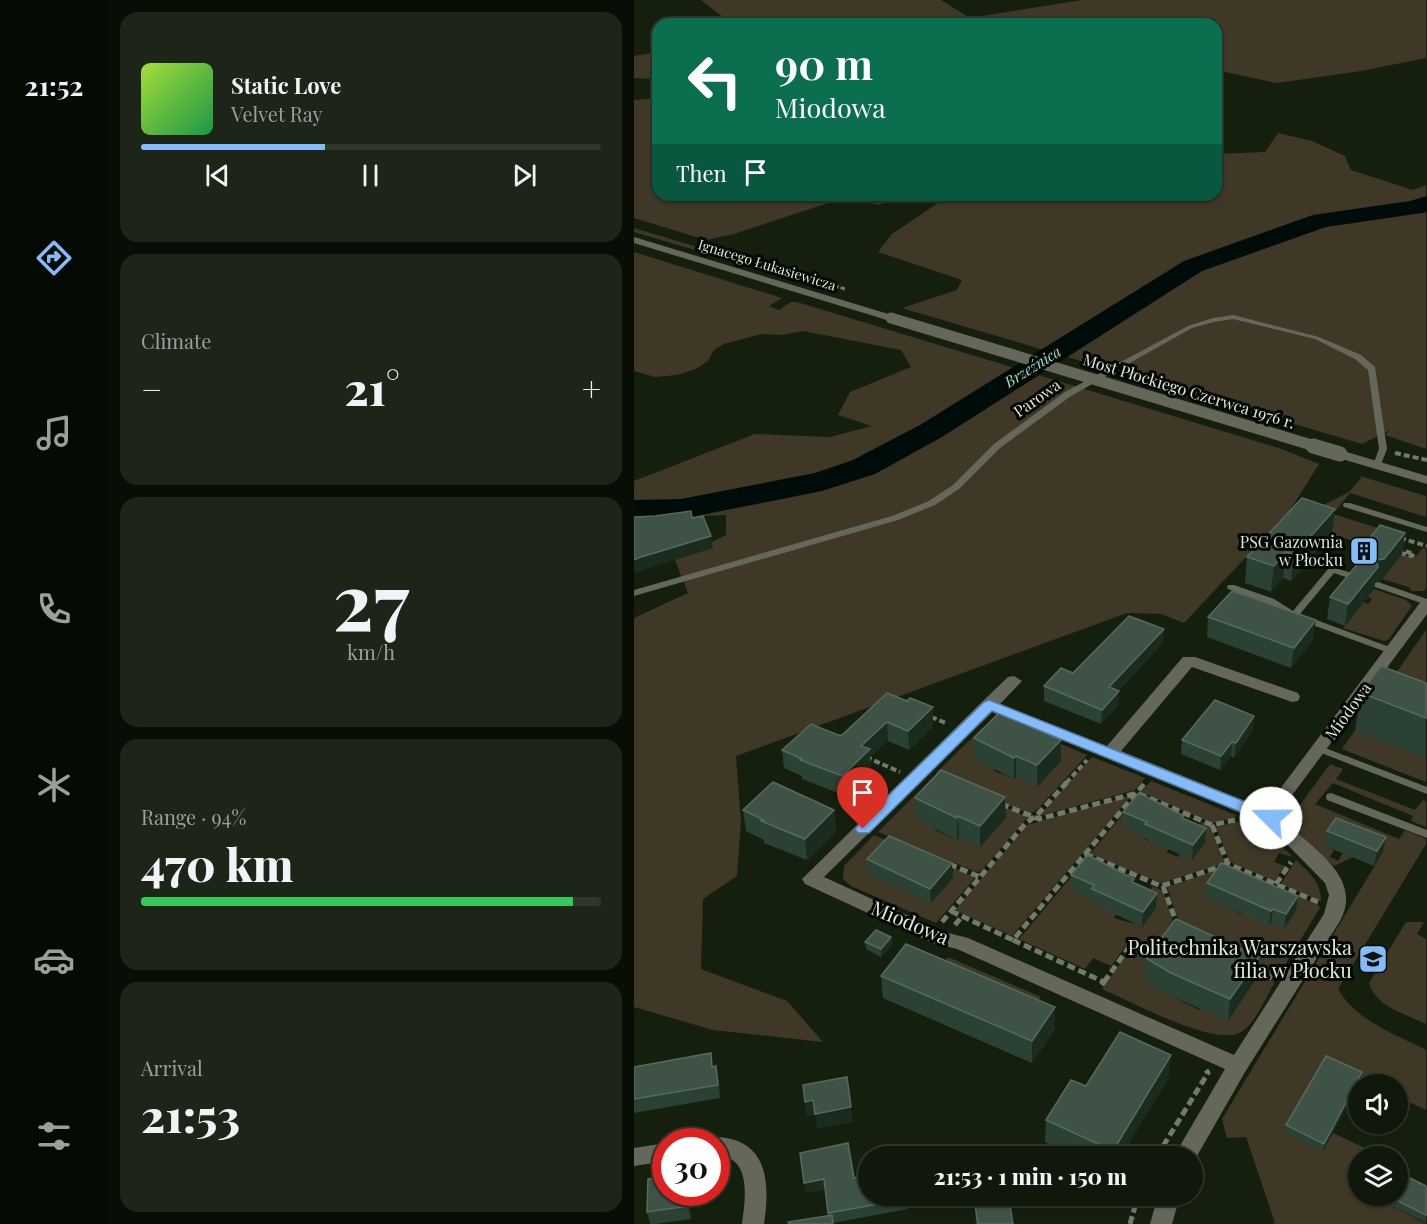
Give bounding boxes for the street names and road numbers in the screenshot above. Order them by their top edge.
street label: Ignacego Łukasiewicza [696,234,838,295]
street label: Most Płockiego Czerwca 1976 r. [1081,348,1298,433]
street label: Parowa [1009,374,1064,421]
street label: Miodowa [1320,678,1375,743]
street label: Miodowa [868,893,954,950]

